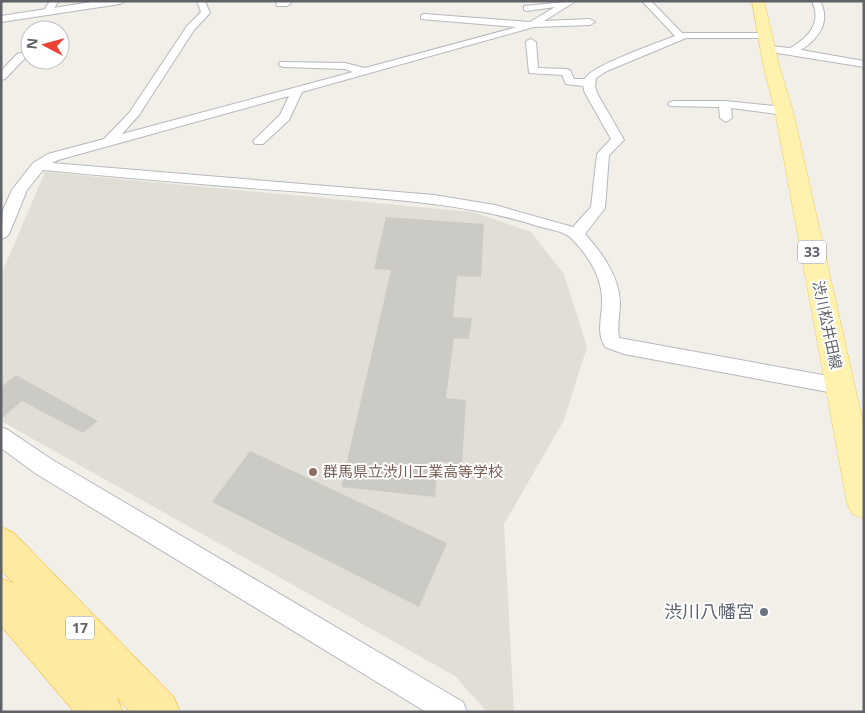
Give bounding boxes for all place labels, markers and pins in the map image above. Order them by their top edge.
place label: 群馬県立渋川工業高等学校 [323,461,503,481]
marker: 群馬県立渋川工業高等学校 [307,466,319,478]
place label: 渋川八幡宮 [664,599,754,623]
marker: 渋川八幡宮 [758,606,770,618]

